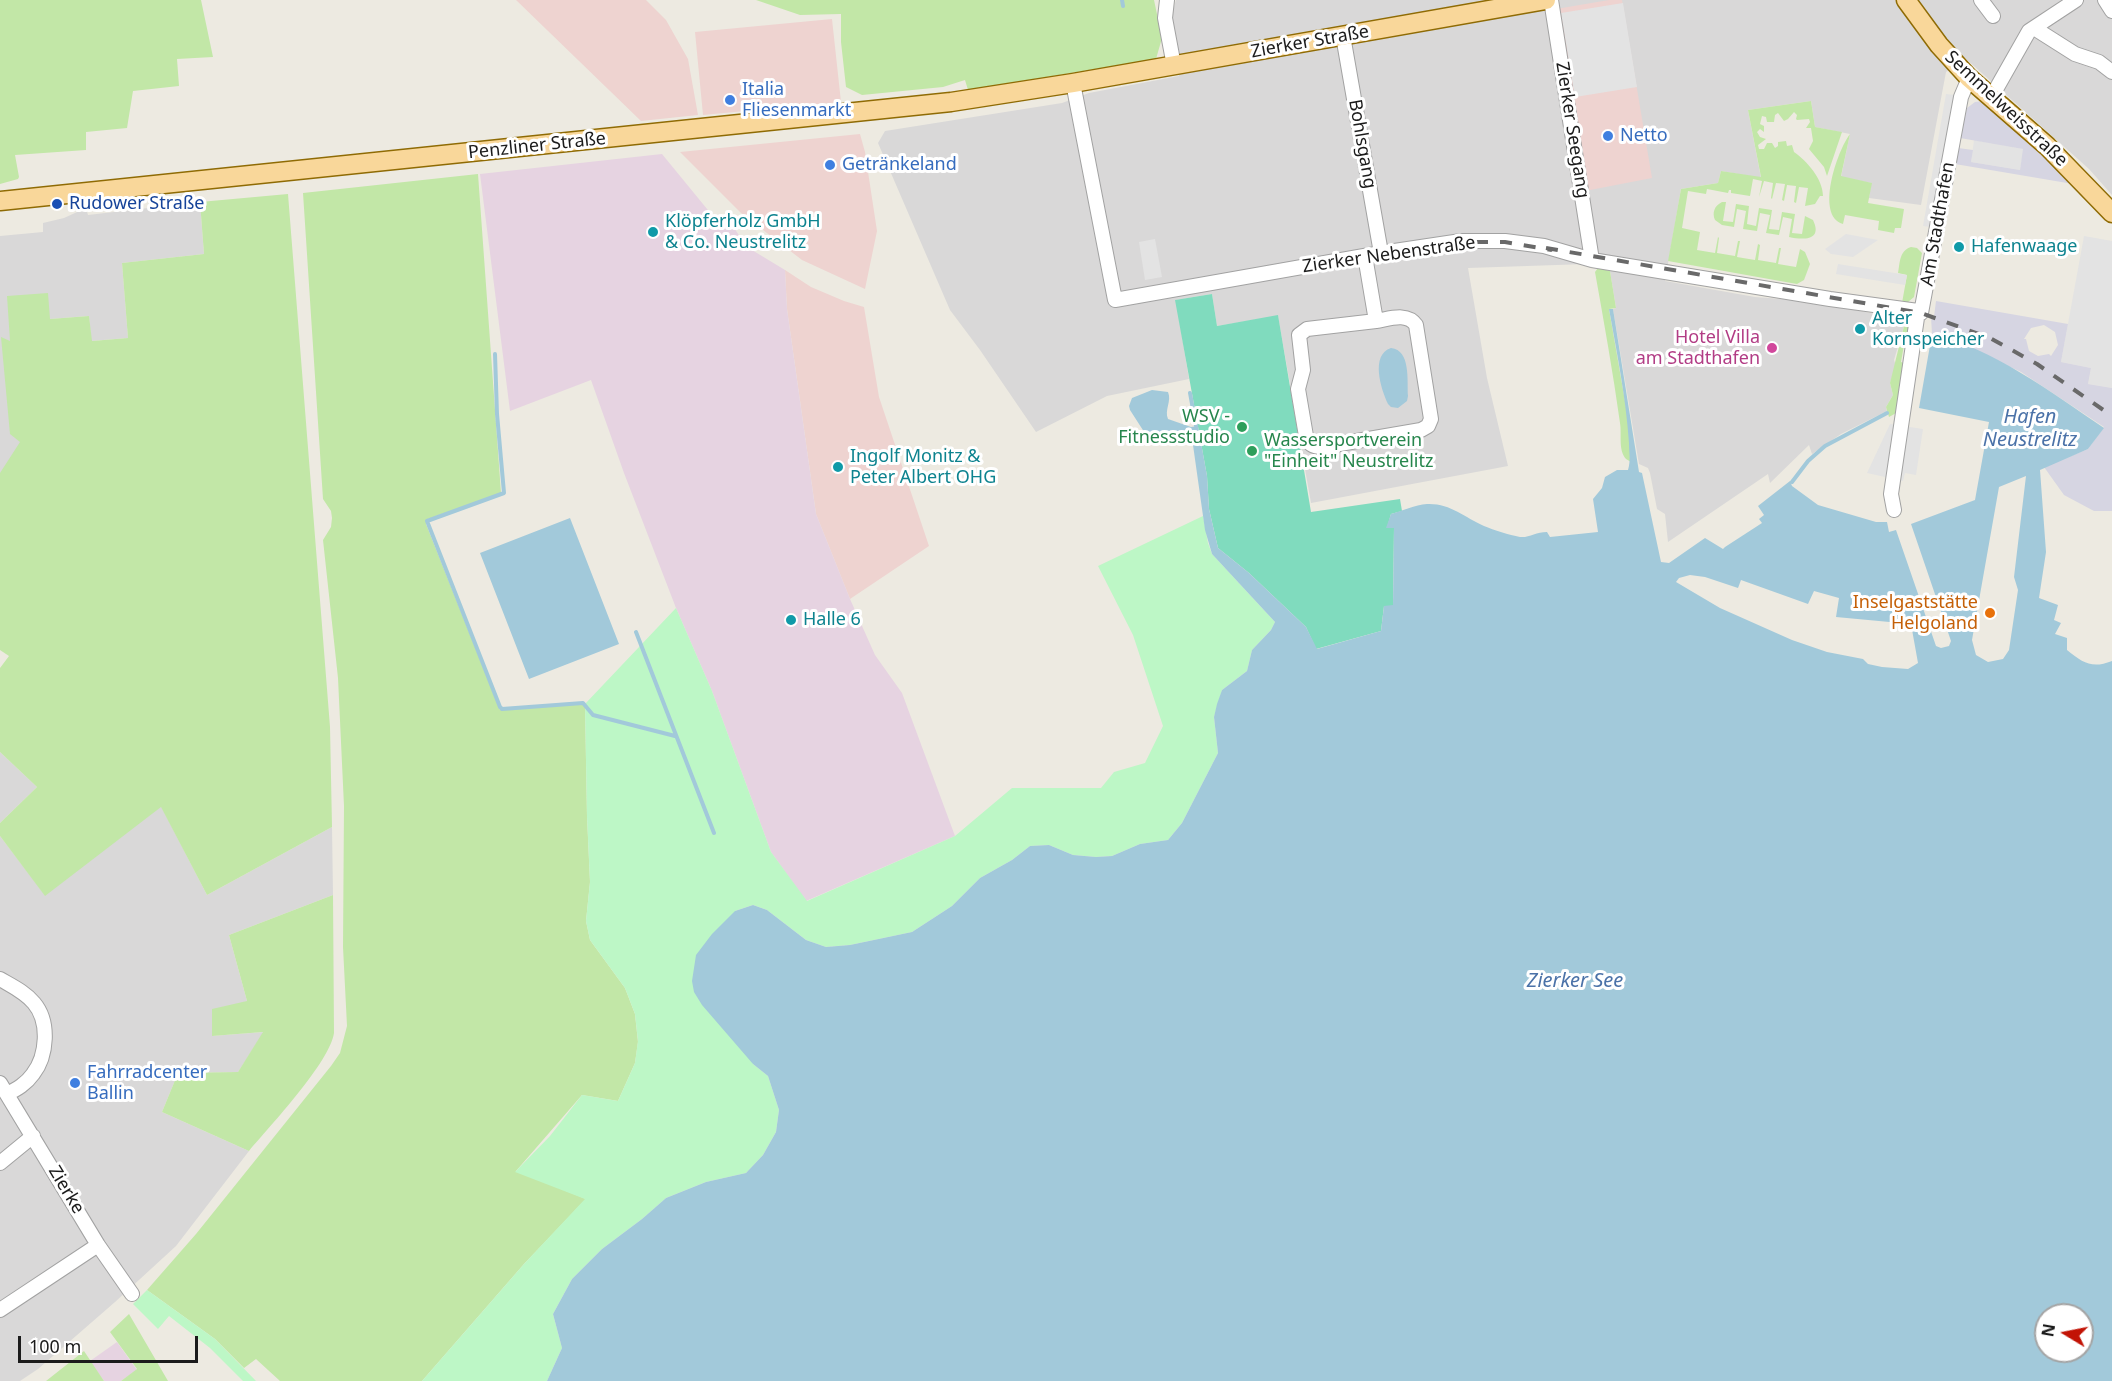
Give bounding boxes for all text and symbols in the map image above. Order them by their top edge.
street label: Zierker Straße [1249,21,1371,63]
street label: Semmelweisstraße [1940,47,2072,171]
street label: Zierker Seegang [1551,60,1593,200]
place label: Italia Fliesenmarkt [742,79,851,122]
marker: Italia Fliesenmarkt [723,93,737,107]
street label: Bohlsgang [1344,98,1380,190]
place label: Netto [1620,125,1668,147]
street label: Penzliner Straße [467,128,607,164]
marker: Netto [1601,129,1615,143]
place label: Getränkeland [842,154,957,176]
marker: Getränkeland [823,158,837,172]
street label: Am Stadthafen [1916,160,1960,288]
place label: Rudower Straße [69,193,204,215]
marker: Rudower Straße [50,197,64,211]
place label: Klöpferholz GmbH & Co. Neustrelitz [665,211,821,254]
marker: Klöpferholz GmbH & Co. Neustrelitz [646,225,660,239]
street label: Zierker Nebenstraße [1301,232,1477,278]
place label: Hafenwaage [1971,236,2077,258]
marker: Hafenwaage [1952,240,1966,254]
place label: Alter Kornspeicher [1872,308,1984,350]
marker: Alter Kornspeicher [1853,322,1867,336]
place label: Hotel Villa am Stadthafen [1636,327,1760,370]
marker: Hotel Villa am Stadthafen [1765,341,1779,355]
water label: Hafen Neustrelitz [1983,405,2077,452]
place label: WSV - Fitnessstudio [1118,406,1230,448]
marker: WSV - Fitnessstudio [1235,420,1249,434]
place label: Wassersportverein "Einheit" Neustrelitz [1264,430,1433,472]
marker: Wassersportverein "Einheit" Neustrelitz [1245,444,1259,458]
place label: Ingolf Monitz & Peter Albert OHG [850,446,996,488]
marker: Ingolf Monitz & Peter Albert OHG [831,460,845,474]
place label: Inselgaststätte Helgoland [1853,592,1978,634]
marker: Inselgaststätte Helgoland [1983,606,1997,620]
place label: Halle 6 [803,609,861,631]
marker: Halle 6 [784,613,798,627]
water label: Zierker See [1527,969,1623,993]
place label: Fahrradcenter Ballin [87,1062,207,1104]
marker: Fahrradcenter Ballin [68,1076,82,1090]
street label: Zierke [43,1162,89,1218]
north arrow [2034,1303,2094,1363]
text: N [2036,1322,2060,1339]
scale bar [21,1324,201,1362]
text: 100 m [29,1334,81,1358]

